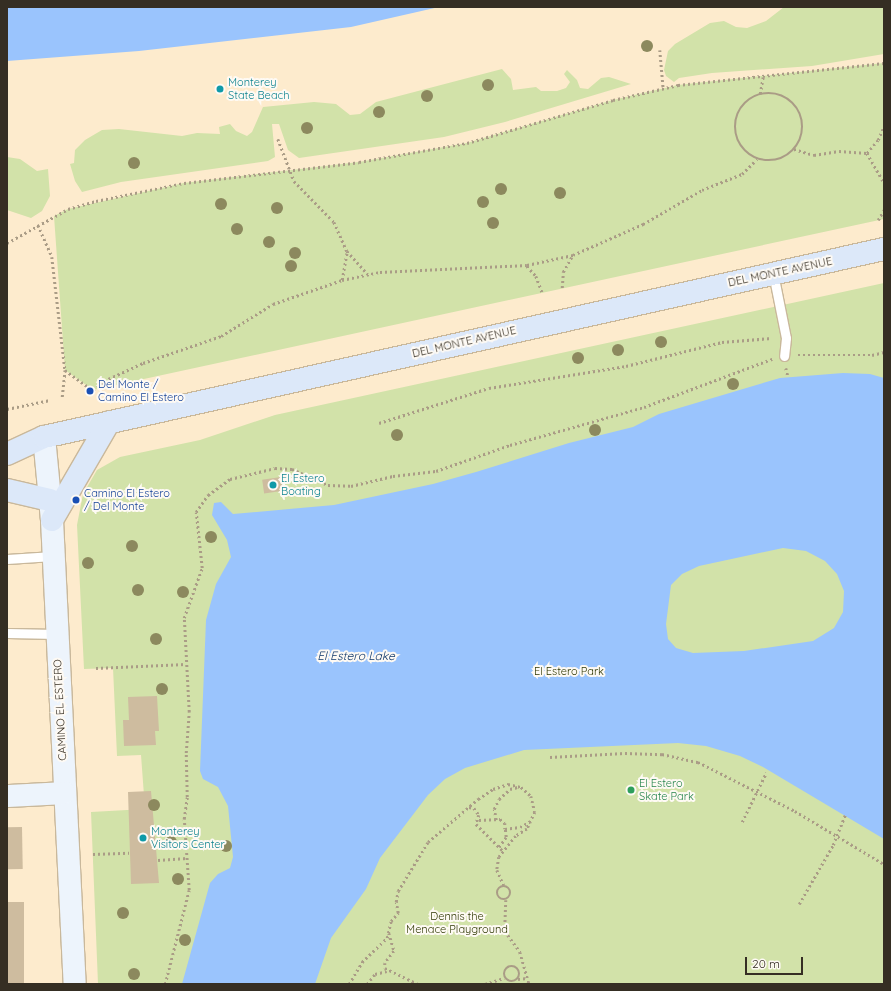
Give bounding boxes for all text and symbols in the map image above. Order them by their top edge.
place label: Monterey State Beach [228,76,289,102]
marker: Monterey State Beach [215,84,225,94]
street label: DEL MONTE AVENUE [727,255,833,289]
street label: DEL MONTE AVENUE [411,324,517,360]
place label: Del Monte / Camino El Estero [98,378,184,404]
marker: Del Monte / Camino El Estero [85,386,95,396]
place label: El Estero Boating [281,472,325,498]
marker: El Estero Boating [268,480,278,490]
place label: Camino El Estero / Del Monte [84,487,170,513]
marker: Camino El Estero / Del Monte [71,495,81,505]
water label: El Estero Lake [317,649,395,663]
street label: CAMINO EL ESTERO [51,659,69,761]
park label: El Estero Park [534,664,604,678]
place label: El Estero Skate Park [639,777,694,803]
marker: El Estero Skate Park [626,785,636,795]
place label: Monterey Visitors Center [151,825,225,851]
marker: Monterey Visitors Center [138,833,148,843]
park label: Dennis the Menace Playground [406,910,508,936]
scale bar [747,949,805,975]
text: 20 m [752,956,780,971]

